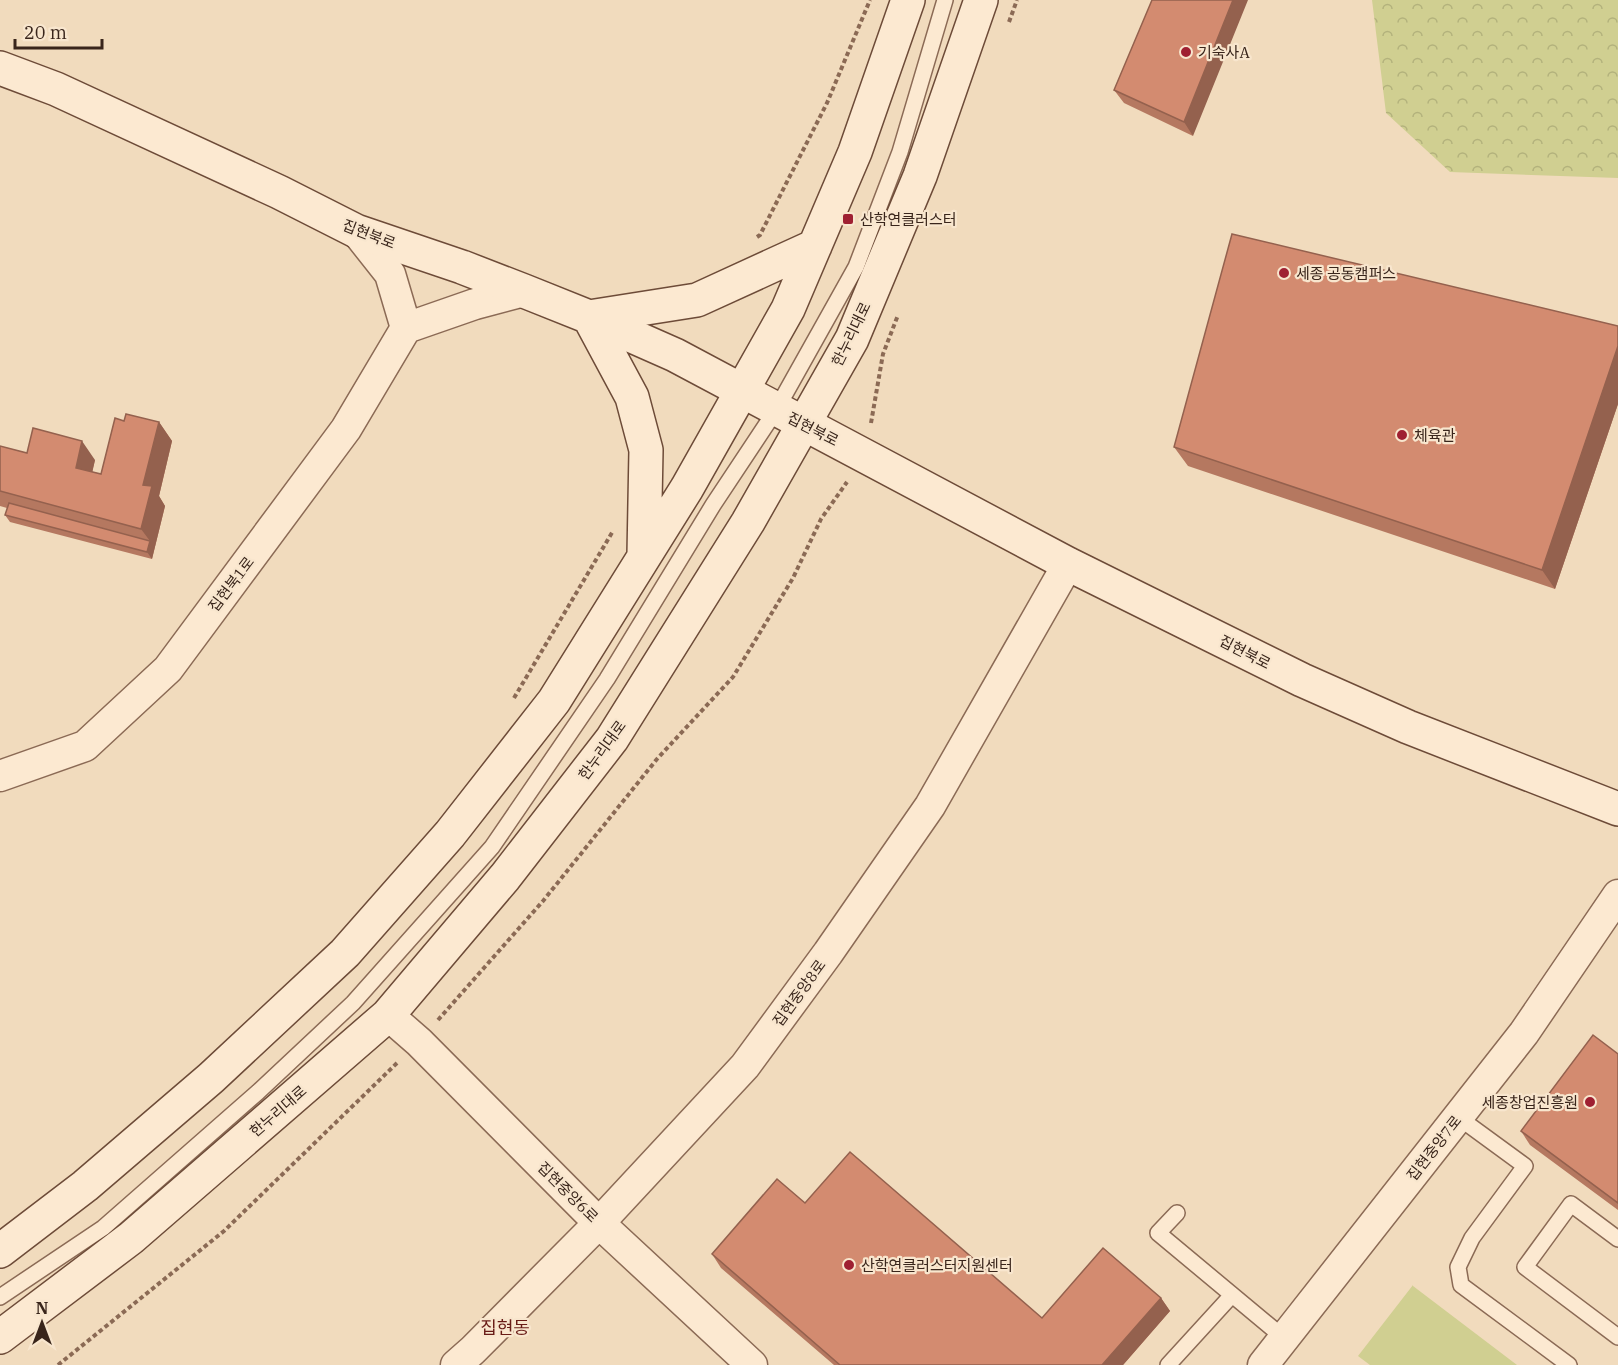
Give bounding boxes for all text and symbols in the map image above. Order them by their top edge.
scale bar [15,12,102,50]
text: 20 m [24,21,67,44]
place label: 기숙사A [1198,43,1250,62]
marker: 기숙사A [1179,45,1193,59]
place label: 산학연클러스터 [860,210,957,229]
marker: 산학연클러스터 [841,212,855,226]
street label: 집현북로 [340,215,398,253]
place label: 세종 공동캠퍼스 [1296,264,1396,283]
marker: 세종 공동캠퍼스 [1277,266,1291,280]
street label: 한누리대로 [827,299,875,369]
street label: 집현북로 [784,408,842,450]
place label: 체육관 [1414,426,1456,445]
marker: 체육관 [1395,428,1409,442]
street label: 집현북1로 [204,553,258,615]
street label: 집현북로 [1216,631,1274,673]
street label: 한누리대로 [574,716,630,784]
street label: 집현중앙8로 [768,956,830,1030]
street label: 한누리대로 [246,1081,310,1141]
place label: 세종창업진흥원 [1481,1093,1578,1112]
marker: 세종창업진흥원 [1583,1095,1597,1109]
street label: 집현중앙7로 [1402,1111,1466,1185]
street label: 집현중앙6로 [534,1158,602,1226]
place label: 산학연클러스터지원센터 [861,1256,1013,1275]
marker: 산학연클러스터지원센터 [842,1258,856,1272]
north arrow [12,1293,72,1353]
text: N [36,1298,48,1318]
district label: 집현동 [480,1316,530,1339]

